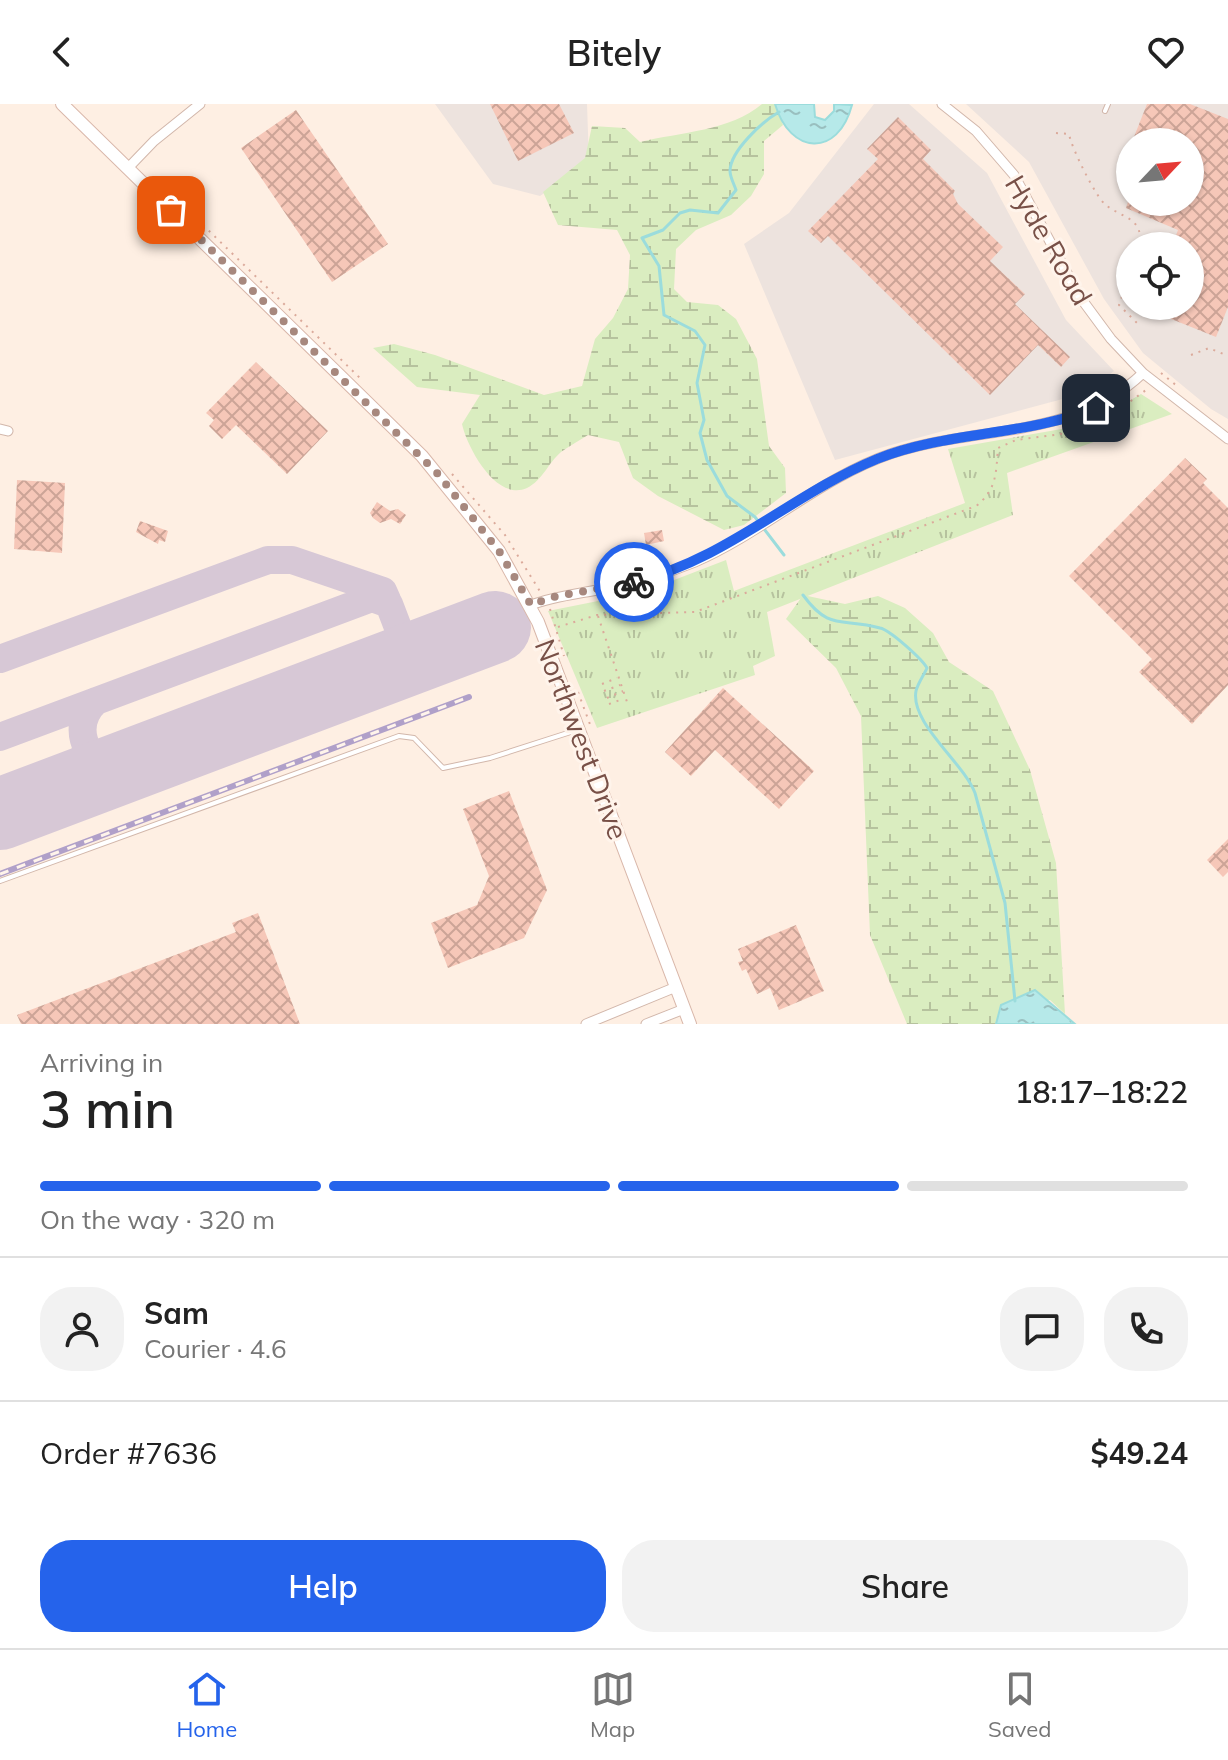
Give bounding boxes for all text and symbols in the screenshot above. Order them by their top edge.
icon: back [40,30,84,74]
text: Bitely [567,30,661,75]
icon: heart [1144,30,1188,74]
north arrow [1116,128,1204,216]
map controls [1116,128,1204,320]
street label: Hyde Road [998,169,1100,311]
pin [137,176,205,244]
icon: bag [149,188,193,232]
button: locate [1116,232,1204,320]
pin [1062,374,1130,442]
icon: home [1074,386,1118,430]
courier [594,542,674,622]
icon: bike [612,560,656,604]
street label: Northwest Drive [528,634,636,844]
text: Arriving in [40,1046,163,1079]
text: 18:17–18:22 [1015,1073,1188,1111]
text: 3 min [40,1076,175,1141]
text: On the way · 320 m [40,1203,275,1236]
button: person [40,1287,124,1371]
button: chat [1000,1287,1084,1371]
button: phone [1104,1287,1188,1371]
text: Sam [144,1294,209,1332]
text: Courier · 4.6 [144,1332,287,1365]
text: Order #7636 [40,1434,217,1472]
text: $49.24 [1091,1434,1188,1472]
button: Help [40,1540,606,1632]
button: Share [622,1540,1188,1632]
tab: Home [176,1667,237,1743]
tab: Map [590,1667,635,1743]
tab: Saved [988,1667,1052,1743]

